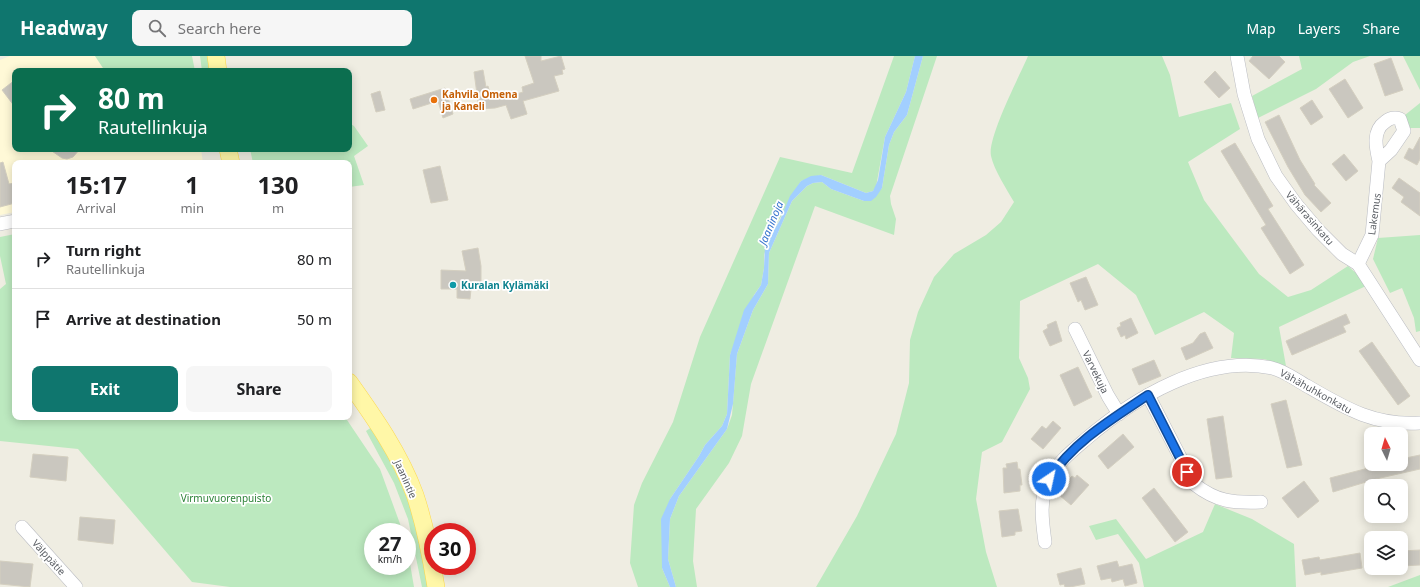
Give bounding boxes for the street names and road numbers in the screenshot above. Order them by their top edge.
street label: Vähärasinkatu [1283,188,1337,248]
street label: Lakemus [1364,192,1384,236]
street label: Varvekuja [1080,348,1112,396]
street label: Vähähuhkonkatu [1278,365,1354,417]
street label: Jaanintie [391,457,421,501]
street label: Välppätie [29,536,69,578]

